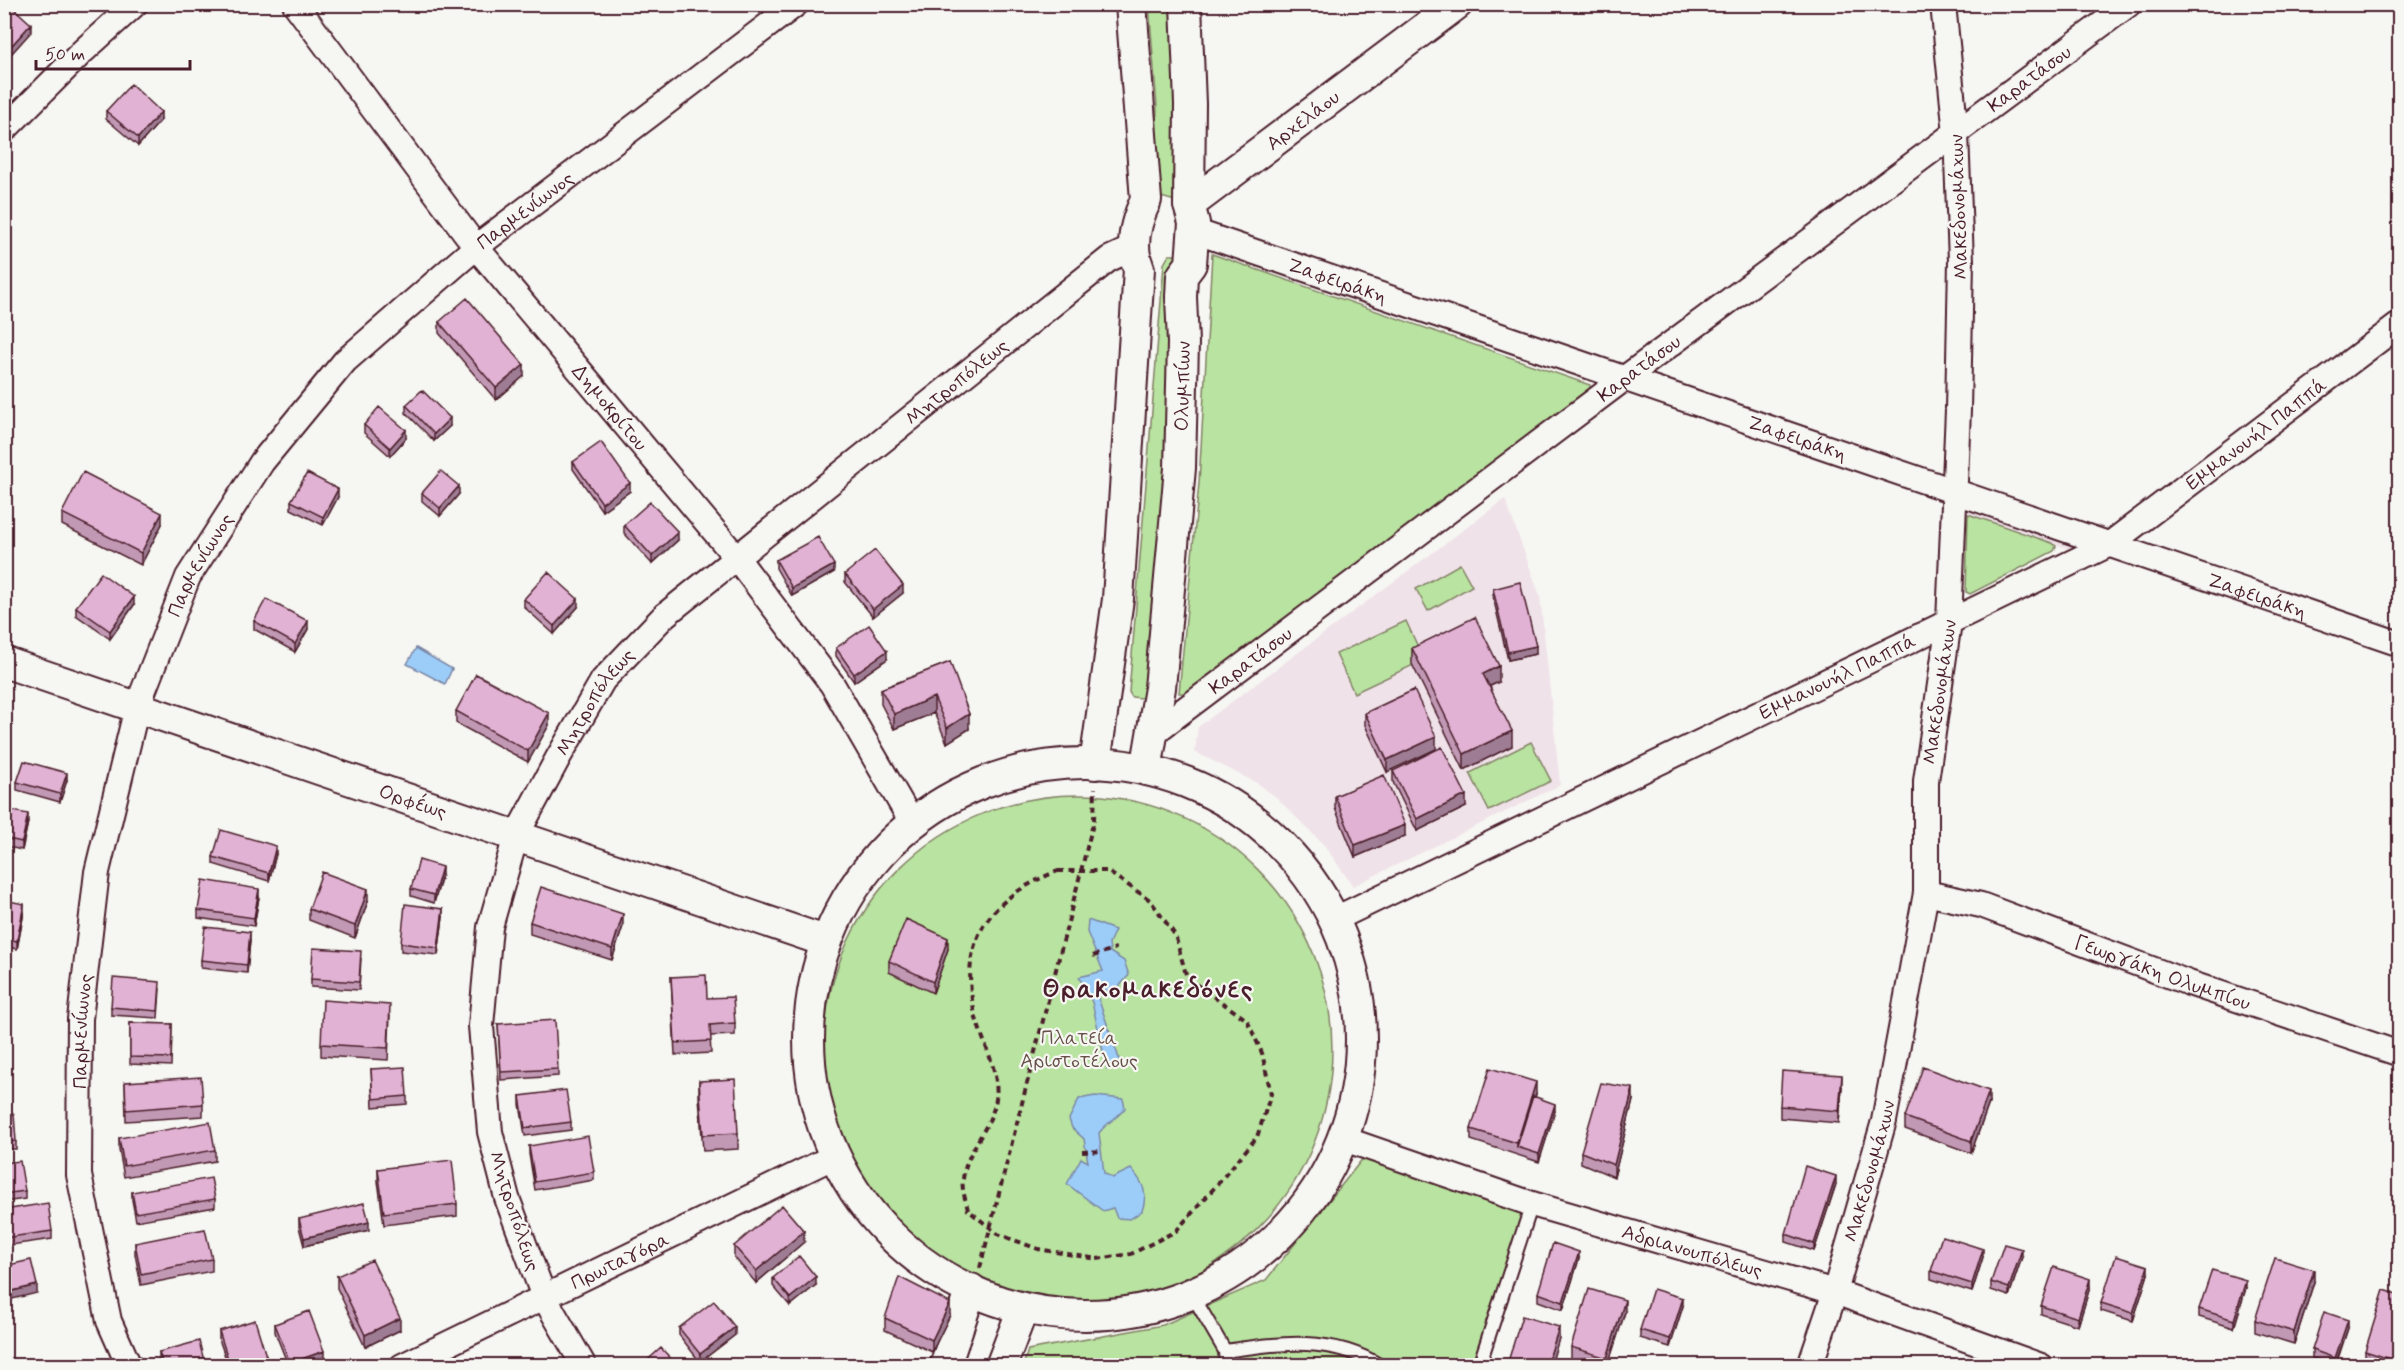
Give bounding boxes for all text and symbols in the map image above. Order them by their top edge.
scale bar [36,33,190,71]
street label: Καρατάσου [1982,39,2077,120]
text: 50 m [45,43,85,67]
street label: Αρχελάου [1261,84,1346,158]
street label: Μακεδονομάχων [1943,133,1976,280]
street label: Παρμενίωνος [471,165,580,257]
street label: Ζαφειράκη [1284,252,1391,311]
street label: Καρατάσου [1592,329,1687,409]
street label: Μητροπόλεως [900,333,1015,432]
street label: Ολυμπίων [1169,340,1198,432]
street label: Δημοκρίτου [565,359,653,457]
street label: Εμμανουήλ Παππά [2180,372,2333,497]
street label: Ζαφειράκη [1744,410,1850,469]
street label: Παρμενίωνος [162,508,241,621]
street label: Ζαφειράκη [2204,567,2310,626]
street label: Μακεδονομάχων [1917,618,1964,766]
street label: Καρατάσου [1204,621,1299,702]
street label: Εμμανουήλ Παππά [1755,628,1921,727]
street label: Μητροπόλεως [550,643,642,761]
street label: Ορφέως [375,778,450,827]
street label: Γεωργάκη Ολυμπίου [2070,929,2254,1018]
street label: Παρμενίωνος [68,972,100,1089]
district label: Θρακομακεδόνες [1042,973,1254,1007]
park label: Πλατεία Αριστοτέλους [1020,1025,1138,1075]
street label: Μακεδονομάχων [1838,1098,1903,1245]
street label: Μητροπόλεως [481,1148,546,1275]
street label: Αδριανουπόλεως [1619,1219,1766,1285]
street label: Πρωταγόρα [566,1226,675,1297]

